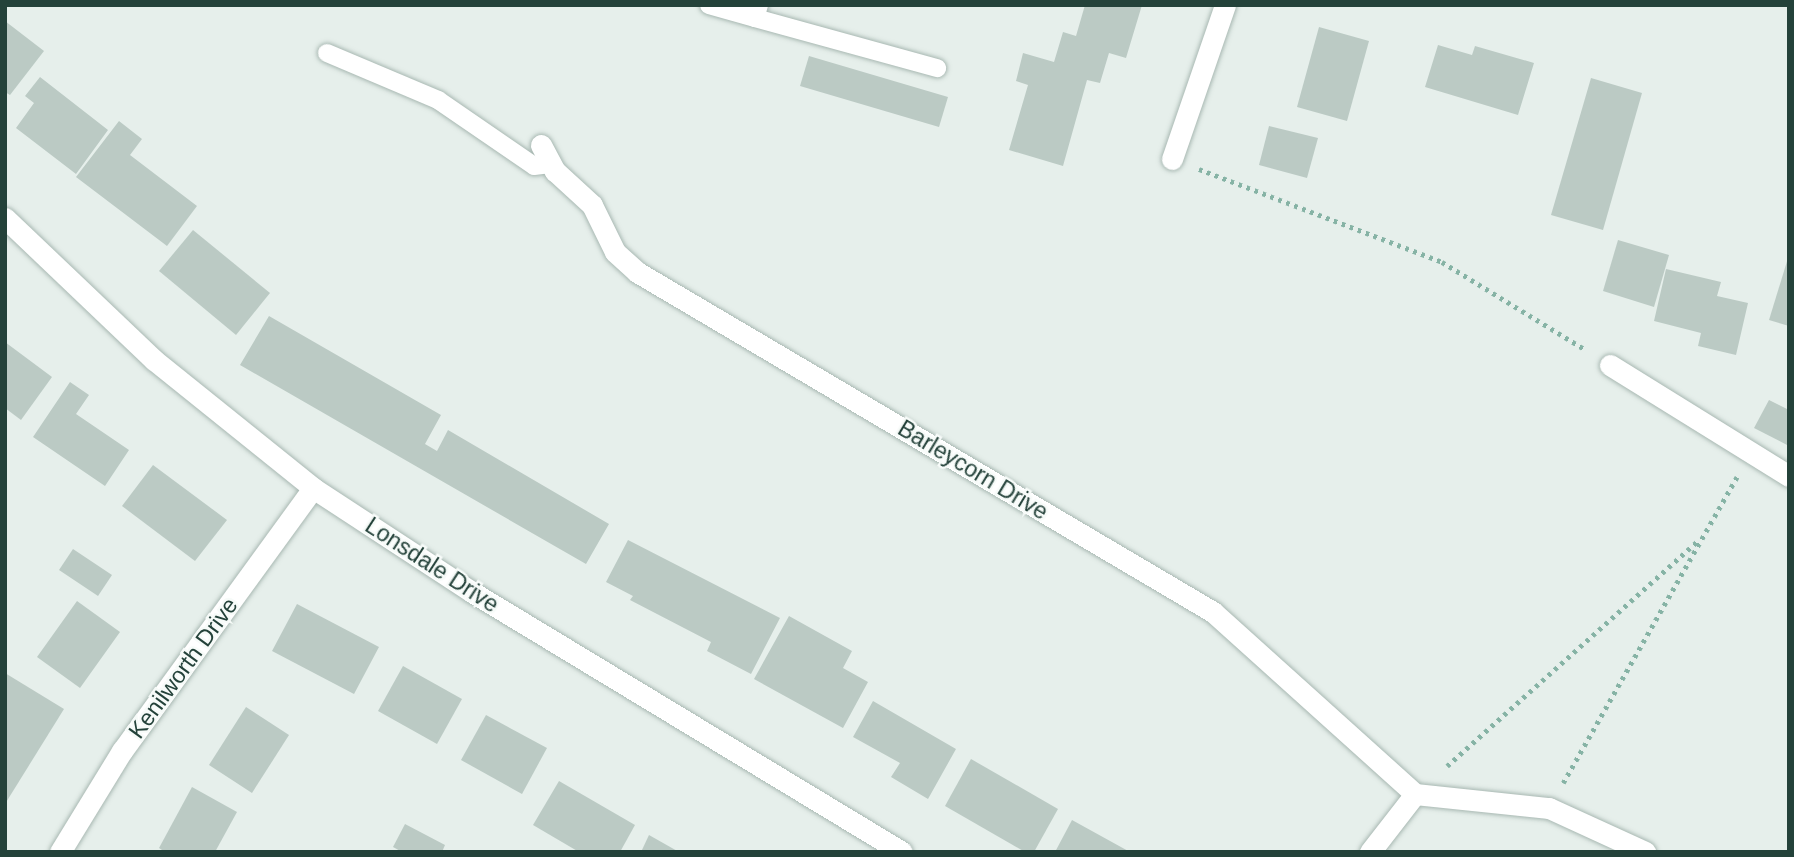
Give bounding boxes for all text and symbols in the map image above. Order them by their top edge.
street label: Barleycorn Drive [893,414,1053,526]
street label: Lonsdale Drive [360,512,504,618]
street label: Kenilworth Drive [123,592,243,744]

